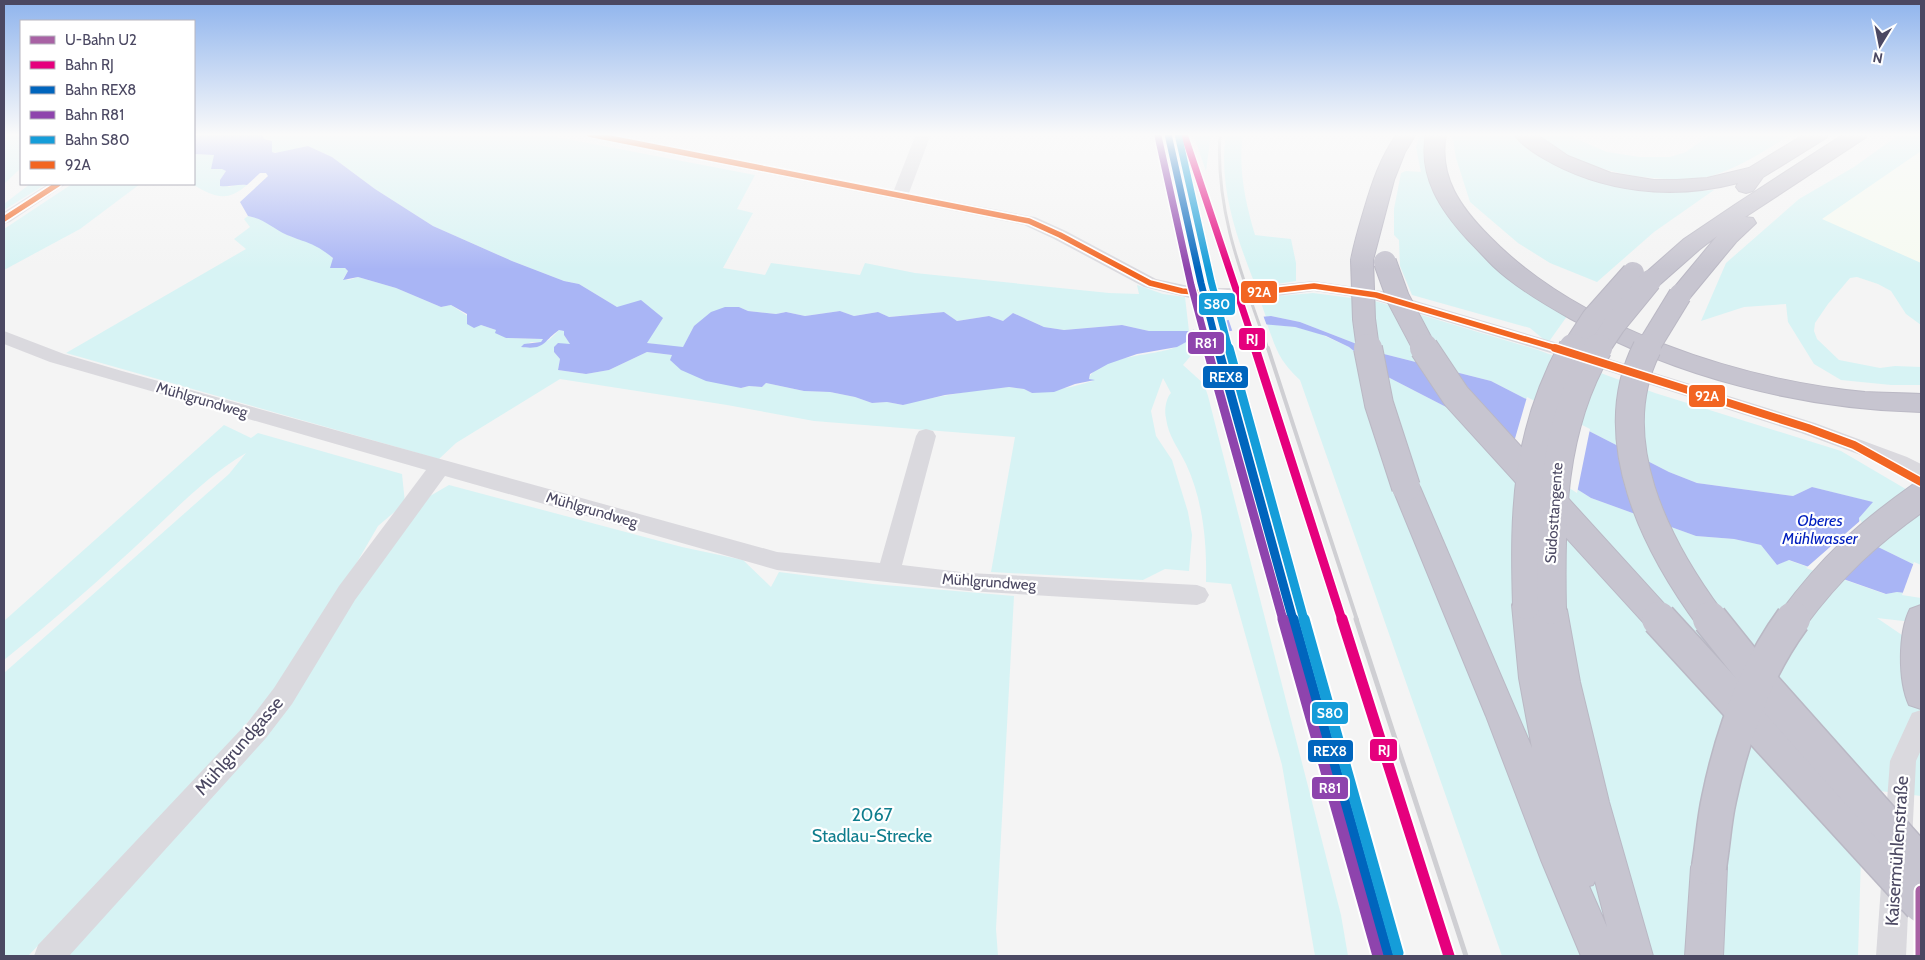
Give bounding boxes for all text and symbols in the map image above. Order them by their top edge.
legend [20,20,195,185]
north arrow [1855,20,1905,70]
text: U-Bahn U2 [65,31,137,49]
text: N [1871,48,1884,68]
text: Bahn RJ [65,56,114,74]
text: Bahn REX8 [65,81,136,99]
text: Bahn R81 [65,106,124,124]
text: Bahn S80 [65,131,129,149]
text: 92A [65,156,91,174]
line badge: 92A [1240,280,1278,304]
text: 92A [1247,283,1271,301]
line badge: S80 [1198,292,1236,316]
text: S80 [1204,295,1230,313]
line badge: RJ [1238,327,1266,351]
text: RJ [1246,330,1258,348]
line badge: R81 [1187,331,1225,355]
text: R81 [1195,334,1217,352]
line badge: REX8 [1202,365,1249,389]
text: REX8 [1209,368,1243,386]
street label: Mühlgrundweg [154,378,250,422]
line badge: 92A [1688,384,1726,408]
text: 92A [1695,387,1719,405]
street label: Südosttangente [1541,462,1567,564]
street label: Mühlgrundweg [544,488,640,532]
water label: Oberes Mühlwasser [1781,511,1859,548]
street label: Mühlgrundweg [941,570,1037,594]
street label: Mühlgrundgasse [190,692,288,800]
line badge: S80 [1311,701,1349,725]
text: S80 [1317,704,1343,722]
line badge: RJ [1369,738,1398,762]
line badge: REX8 [1307,739,1354,763]
text: RJ [1378,741,1390,759]
text: REX8 [1313,742,1347,760]
street label: Kaisermühlenstraße [1881,775,1913,927]
line badge: R81 [1311,776,1349,800]
text: R81 [1319,779,1341,797]
park label: 2067 Stadlau-Strecke [812,804,932,847]

